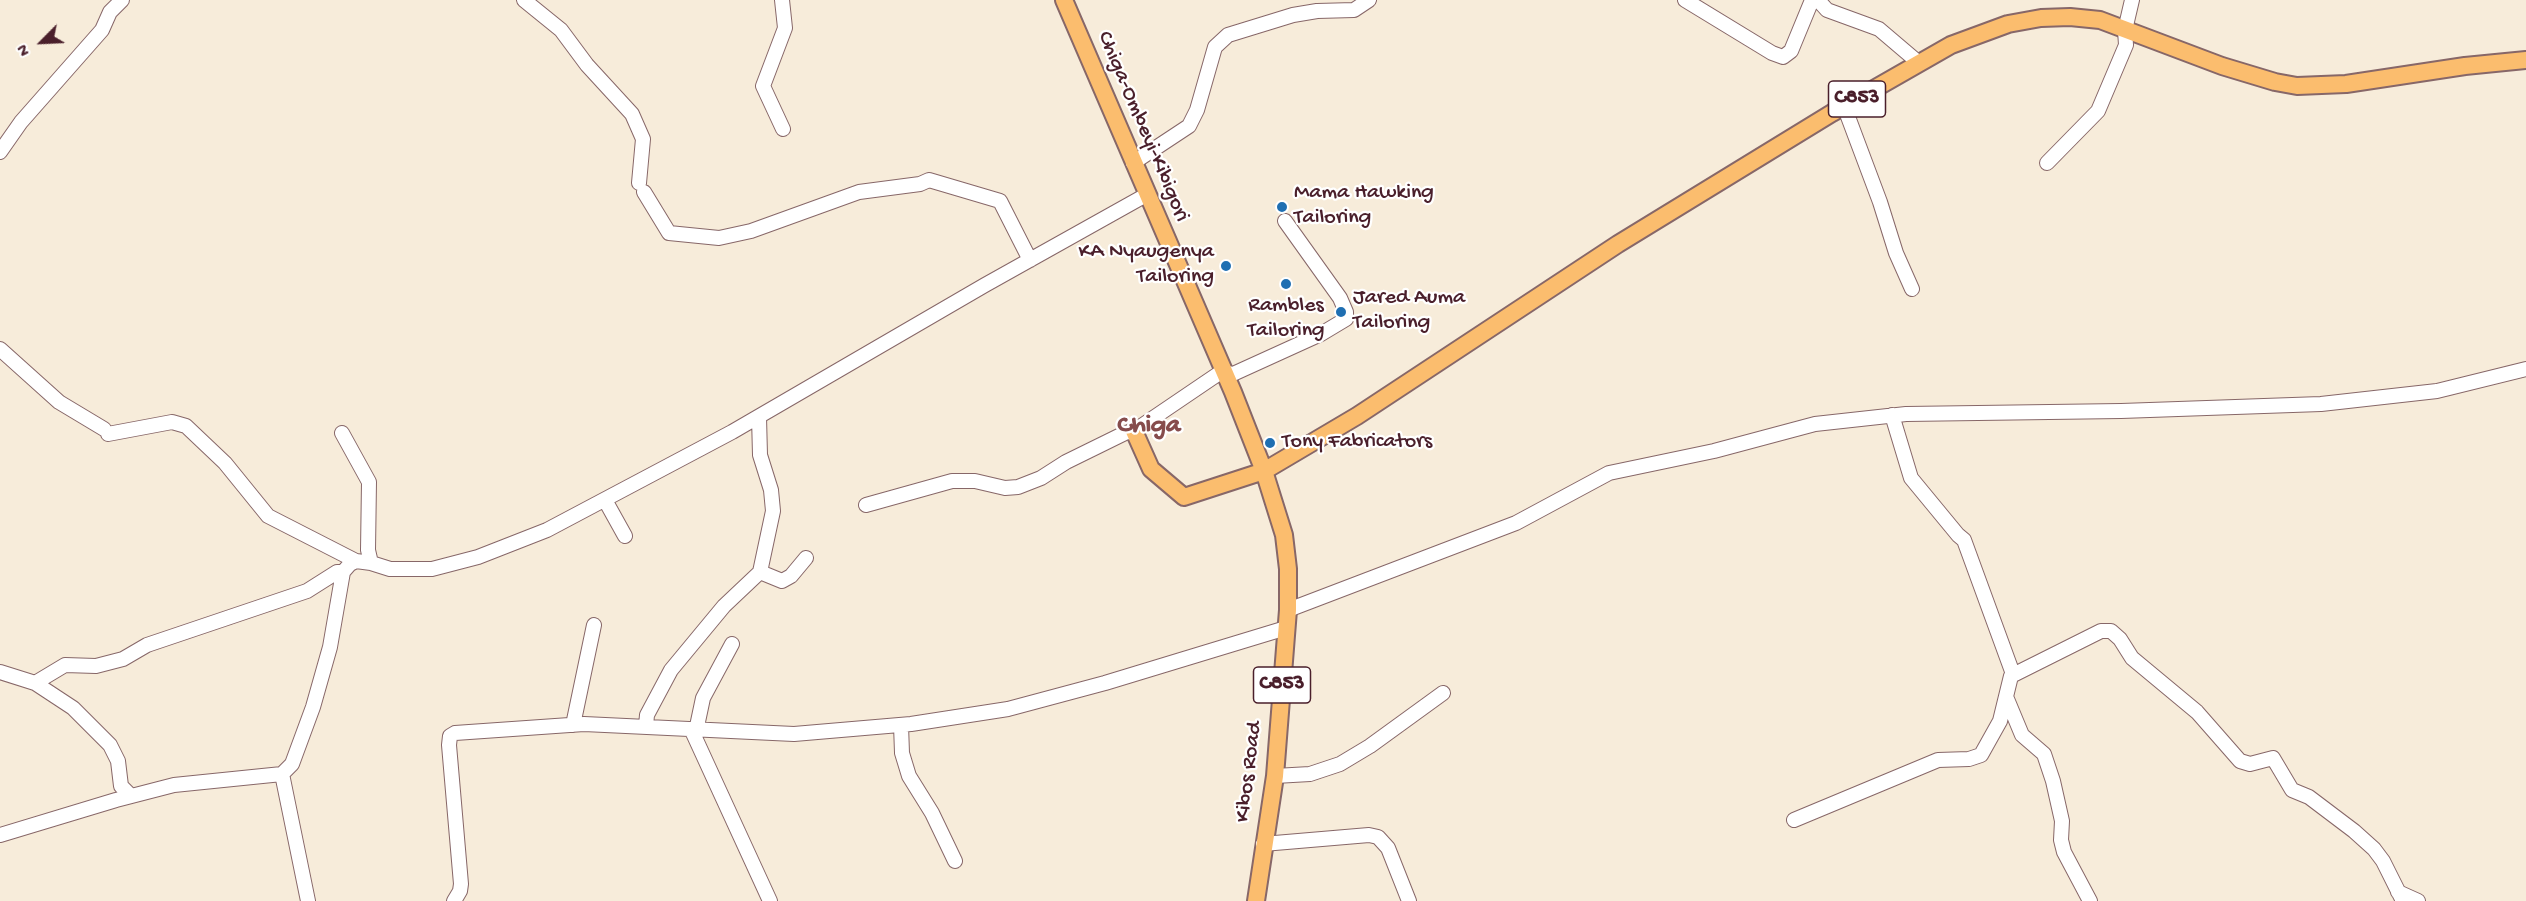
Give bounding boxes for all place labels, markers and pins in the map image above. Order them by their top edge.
place label: Mama Hawking Tailoring [1294,181,1434,232]
marker: Mama Hawking Tailoring [1275,200,1289,214]
place label: KA Nyaugenya Tailoring [1079,240,1214,292]
marker: KA Nyaugenya Tailoring [1219,259,1233,273]
marker: Rambles Tailoring [1279,277,1293,291]
place label: Jared Auma Tailoring [1353,286,1465,338]
place label: Rambles Tailoring [1247,294,1325,346]
marker: Jared Auma Tailoring [1334,305,1348,319]
place label: Tony Fabricators [1282,430,1432,456]
marker: Tony Fabricators [1263,436,1277,450]

